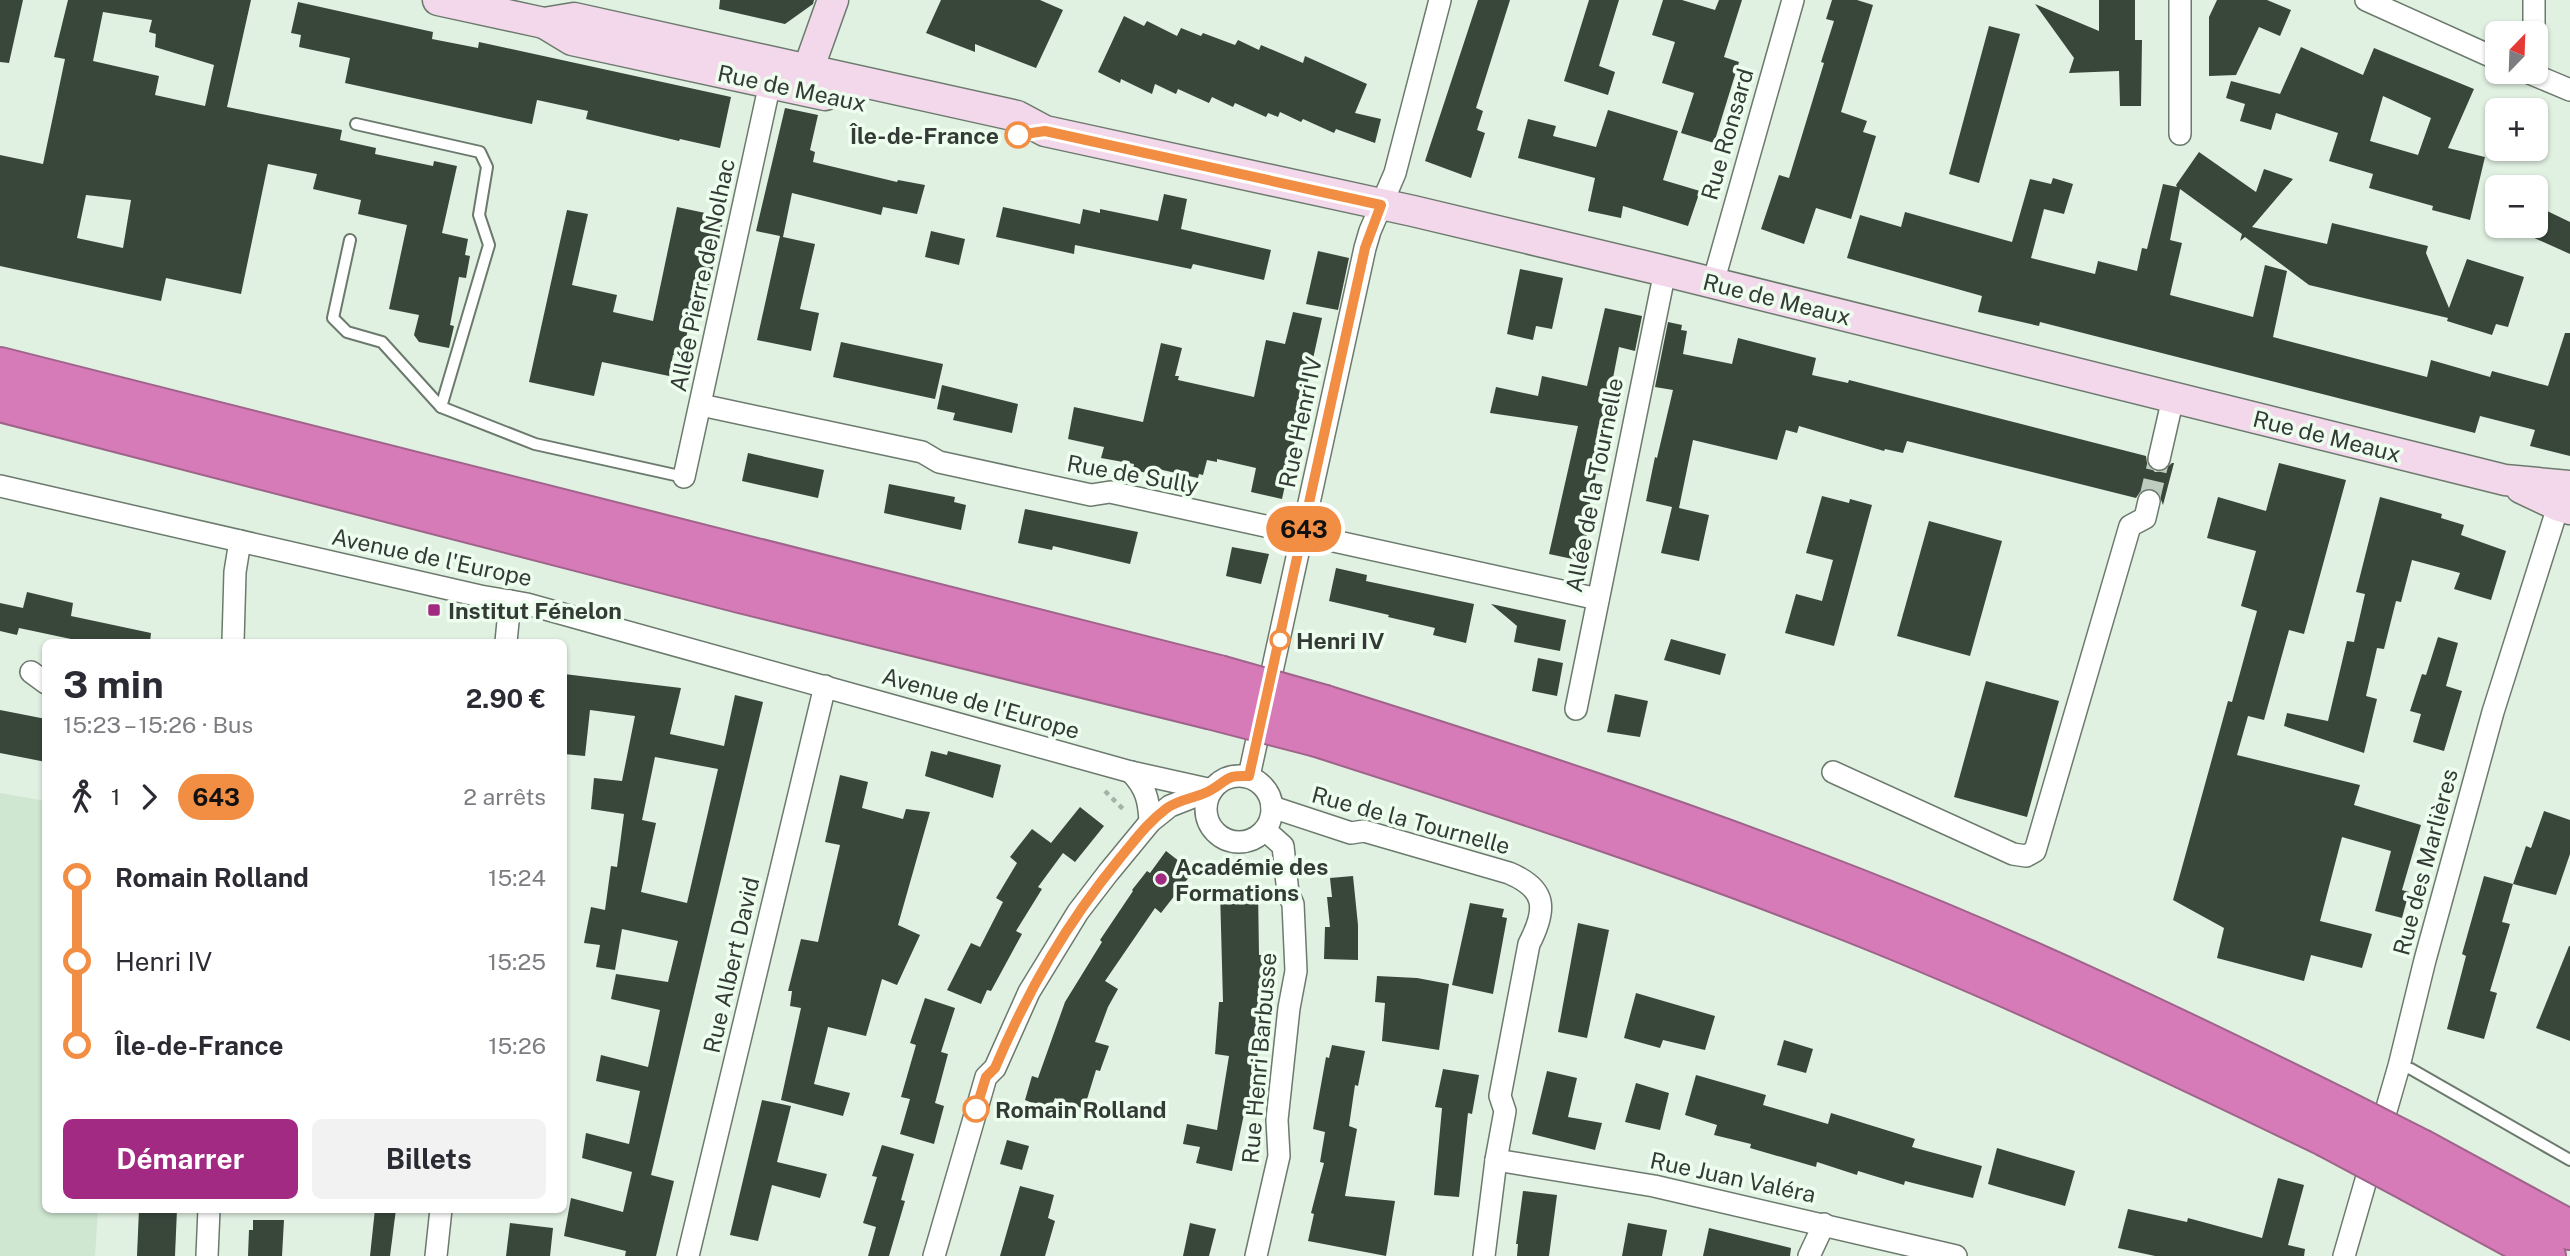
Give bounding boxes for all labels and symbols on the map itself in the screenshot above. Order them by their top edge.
north arrow [2485,21,2548,84]
street label: Rue de Meaux [715,59,869,117]
street label: Rue Ronsard [1695,65,1759,203]
place label: Île-de-France [849,122,999,149]
marker: Île-de-France [1005,122,1031,148]
street label: Allée Pierre de Nolhac [664,156,740,394]
street label: Rue de Meaux [1700,268,1854,330]
street label: Rue Henri IV [1273,354,1327,490]
street label: Allée de la Tournelle [1560,376,1628,594]
street label: Rue de Meaux [2250,405,2404,467]
street label: Rue de Sully [1065,449,1201,499]
line badge: 643 [1264,506,1344,552]
street label: Avenue de l'Europe [329,523,535,591]
place label: Institut Fénelon [448,597,622,624]
marker: Institut Fénelon [426,602,442,618]
place label: Henri IV [1296,627,1384,654]
marker: Henri IV [1270,630,1290,650]
street label: Avenue de l'Europe [879,662,1083,744]
street label: Rue des Marlières [2387,766,2463,958]
street label: Rue de la Tournelle [1309,781,1513,859]
place label: Académie des Formations [1175,853,1328,906]
marker: Académie des Formations [1153,871,1169,887]
street label: Rue Albert David [698,874,764,1056]
street label: Rue Henri Barbusse [1236,951,1282,1165]
marker: Romain Rolland [963,1096,989,1122]
place label: Romain Rolland [995,1096,1167,1123]
street label: Rue Juan Valéra [1648,1146,1818,1208]

